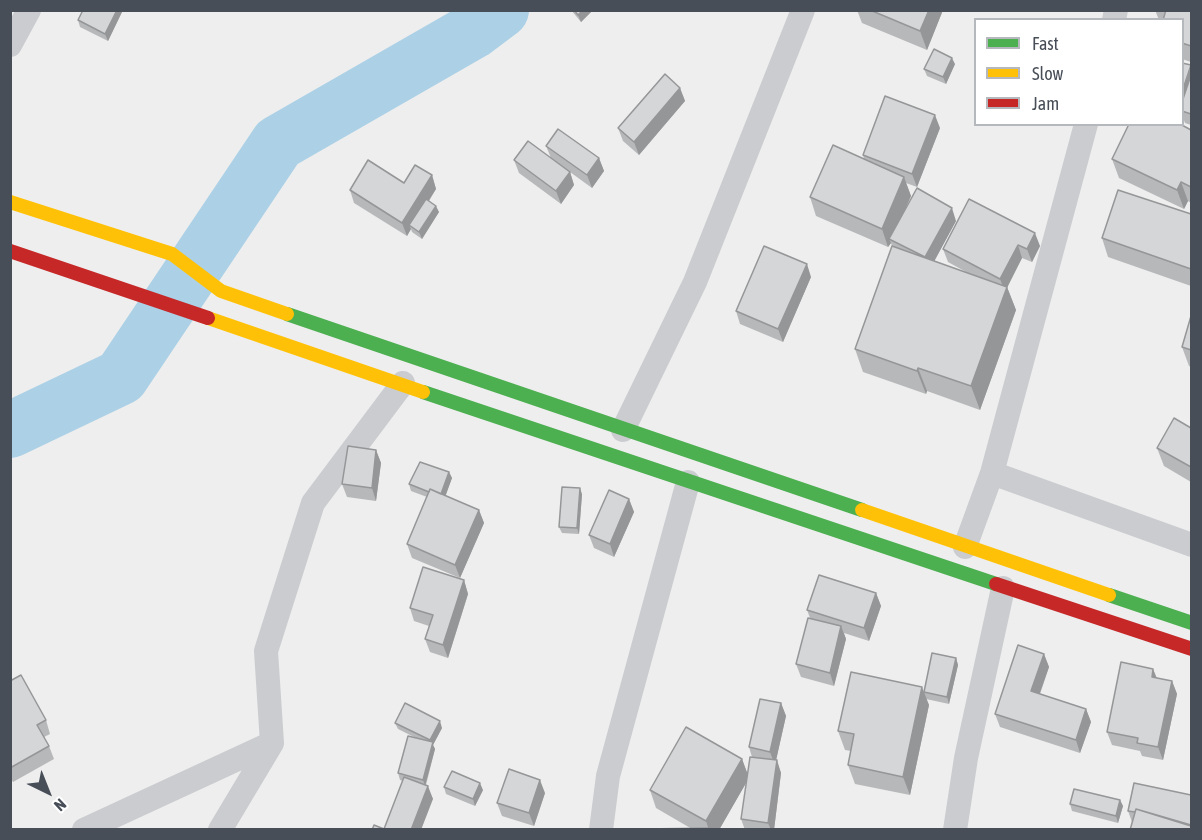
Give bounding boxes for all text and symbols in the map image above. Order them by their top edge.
legend [974,18,1184,126]
text: Fast [1032,33,1059,54]
text: Slow [1032,63,1063,84]
text: Jam [1032,93,1059,114]
north arrow [18,762,78,822]
text: N [51,795,70,815]

